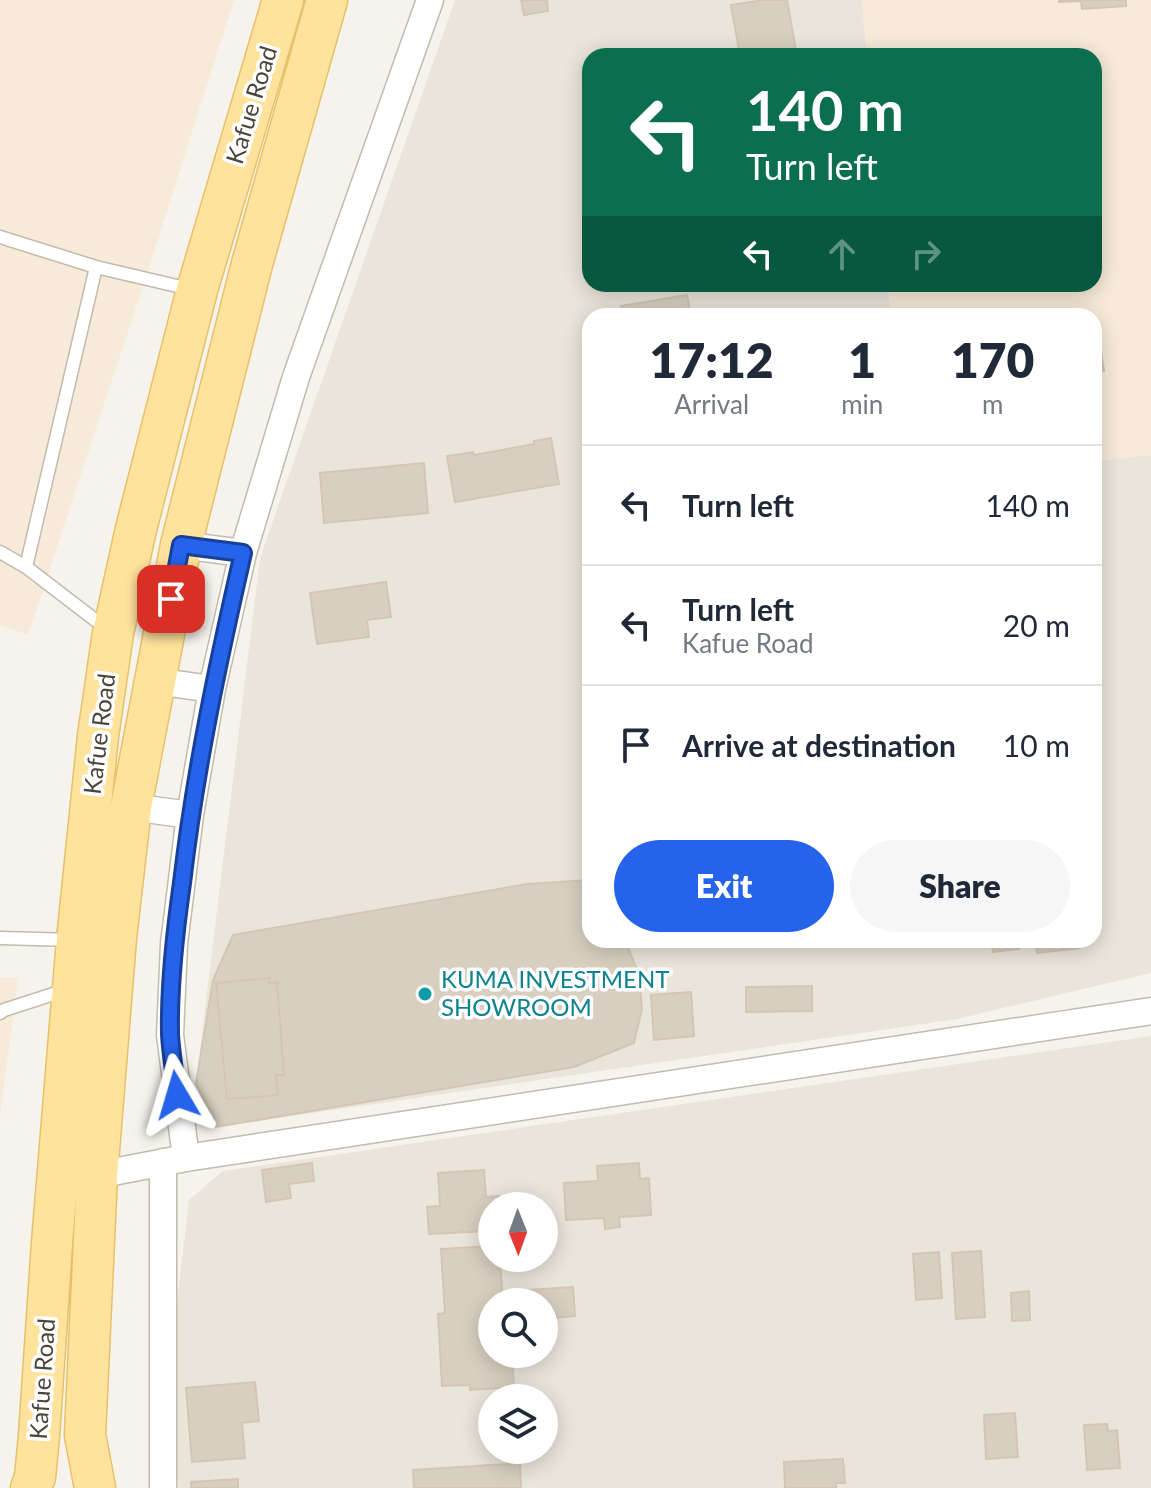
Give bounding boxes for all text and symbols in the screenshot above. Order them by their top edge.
street label: Kafue Road [219,42,282,167]
text: 140 m [746,76,904,143]
icon: left [614,80,718,184]
text: Turn left [746,144,878,188]
icon: left [736,232,780,276]
icon: ahead [820,232,864,276]
icon: right [904,232,948,276]
text: 17:12 [650,331,774,388]
text: 1 [848,331,876,388]
text: 170 [951,331,1034,388]
text: Arrival [674,388,749,420]
text: min [841,388,883,420]
text: m [982,388,1003,420]
icon: left [614,483,658,527]
text: Turn left [682,487,794,523]
text: 140 m [985,487,1070,523]
pin [137,565,205,633]
icon: arrive [149,577,193,621]
text: Turn left [682,591,794,627]
icon: left [614,603,658,647]
text: 20 m [1003,607,1070,643]
text: Kafue Road [682,627,814,659]
street label: Kafue Road [77,672,120,796]
icon: arrive [614,723,658,767]
text: Arrive at destination [682,727,956,763]
text: 10 m [1003,727,1070,763]
button: Exit [614,840,834,932]
button: Share [850,840,1070,932]
place label: KUMA INVESTMENT SHOWROOM [441,964,669,1021]
marker: KUMA INVESTMENT SHOWROOM [416,985,434,1003]
position arrow [135,1053,219,1137]
north arrow [478,1192,558,1272]
map controls [478,1192,558,1464]
button: search [478,1288,558,1368]
street label: Kafue Road [23,1317,60,1440]
button: layers [478,1384,558,1464]

